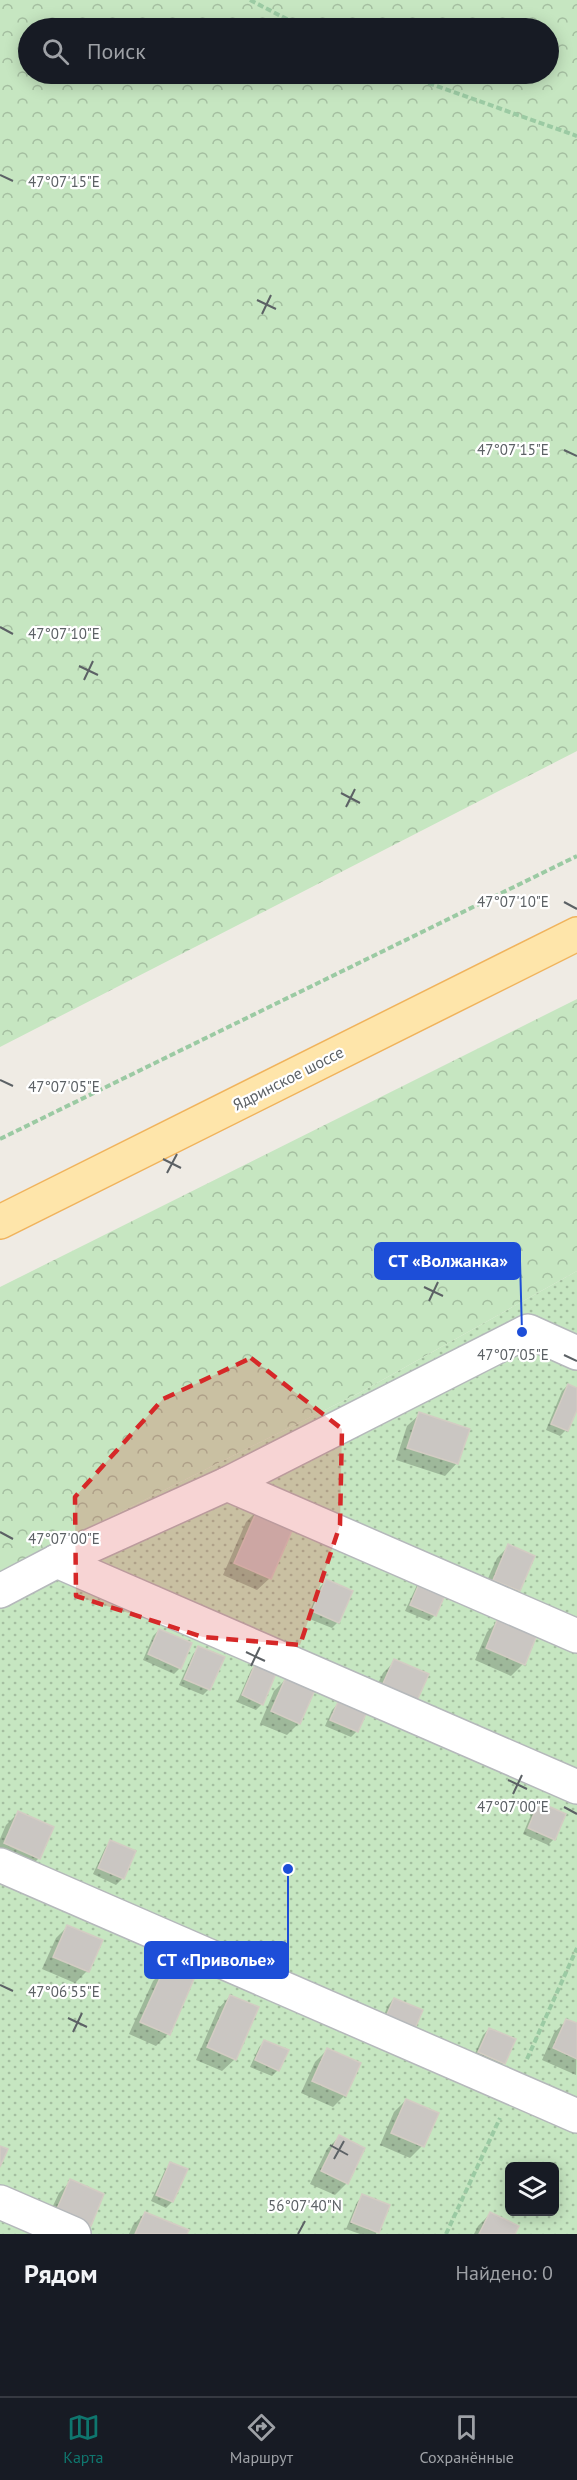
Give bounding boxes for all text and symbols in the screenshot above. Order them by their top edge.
search box [18,18,559,84]
icon: search [39,35,72,68]
text: Поиск [87,37,146,65]
text: 47°07'15"E [28,172,100,191]
text: 47°07'15"E [477,440,549,459]
text: 47°07'10"E [28,624,100,643]
text: 47°07'10"E [477,892,549,911]
street label: Ядринское шоссе [229,1041,347,1115]
text: 47°07'05"E [28,1077,100,1096]
callout: СТ «Волжанка» [375,1243,520,1279]
text: СТ «Волжанка» [388,1249,508,1272]
text: 47°07'05"E [477,1345,549,1364]
text: 47°07'00"E [28,1529,100,1548]
text: 47°07'00"E [477,1797,549,1816]
callout: СТ «Приволье» [145,1942,288,1978]
text: СТ «Приволье» [157,1948,275,1971]
text: 47°06'55"E [28,1982,100,2001]
map controls [505,2162,559,2216]
button: layers [505,2162,559,2216]
text: 56°07'40"N [268,2196,342,2215]
text: Рядом [24,2257,98,2290]
text: Найдено: 0 [456,2260,553,2286]
tab: Карта [63,2411,104,2467]
tab: Маршрут [230,2411,293,2467]
tab: Сохранённые [419,2411,514,2467]

